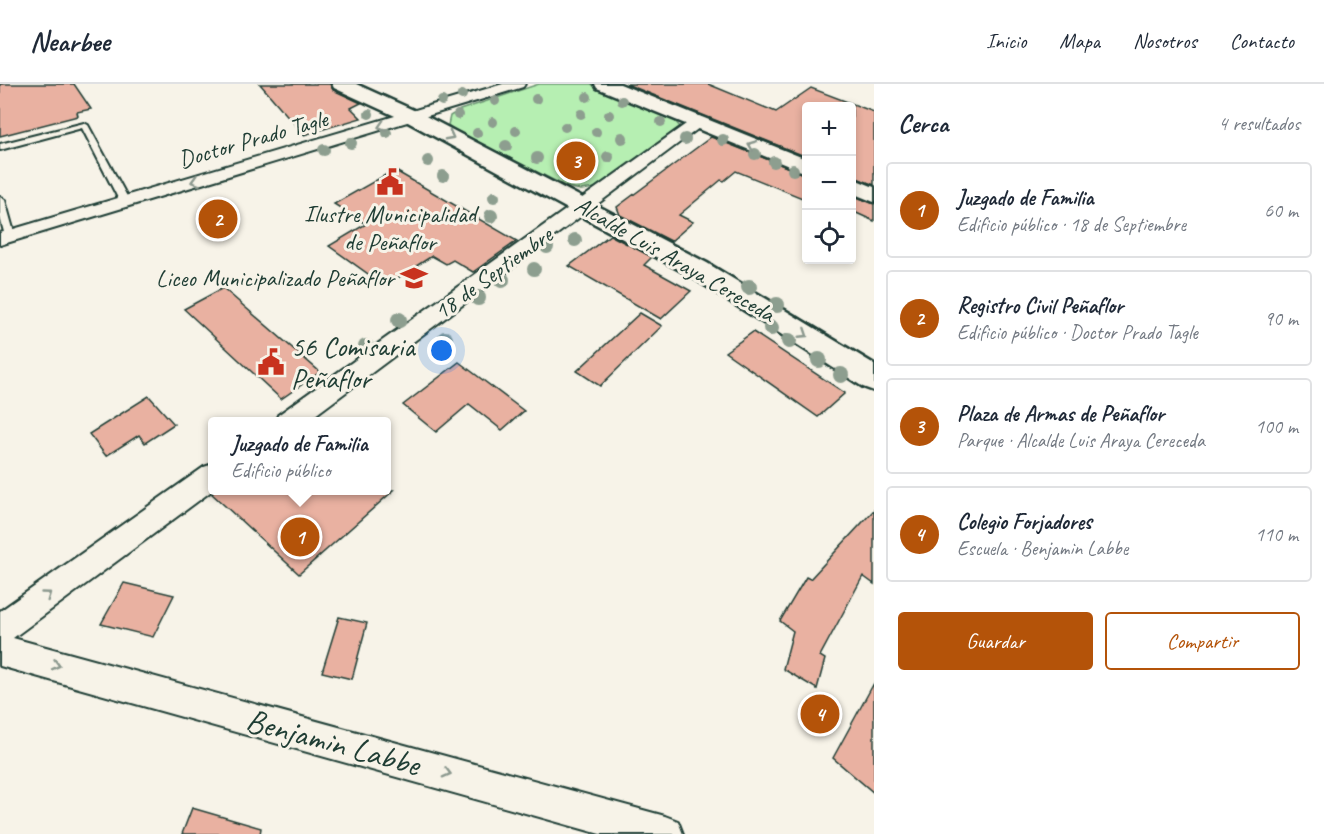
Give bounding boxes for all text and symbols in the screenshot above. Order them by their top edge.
text: Nearbee [30,24,110,59]
text: Inicio [986,28,1026,54]
text: Mapa [1059,28,1100,54]
text: Nosotros [1133,28,1197,54]
text: Contacto [1230,28,1294,54]
map controls [802,102,856,264]
button: + [802,102,856,156]
street label: Doctor Prado Tagle [175,103,333,175]
text: Cerca [898,107,948,140]
text: 4 resultados [1218,111,1300,136]
one-way arrow [377,119,388,131]
one-way arrow [444,129,455,141]
pin: 3 [556,138,596,184]
one-way arrow [748,140,759,152]
button: − [802,156,856,210]
public building icon: Ilustre Municipalidad de Peñaflor [375,167,405,197]
one-way arrow [190,174,201,186]
text: Juzgado de Familia [957,184,1094,212]
street label: Alcalde Luis Araya Cereceda [570,189,782,329]
pin: 2 [198,196,238,242]
text: 1 [915,198,924,223]
text: 60 m [1264,198,1298,223]
place label: Ilustre Municipalidad de Peñaflor [304,199,480,257]
button: locate [802,210,856,264]
text: Edificio público · 18 de Septiembre [957,212,1186,237]
street label: 18 de Septiembre [428,219,560,326]
place label: Liceo Municipalizado Peñaflor [156,263,396,293]
school or university icon: Liceo Municipalizado Peñaflor [399,263,429,293]
text: Registro Civil Peñaflor [957,292,1123,320]
text: 2 [915,306,924,331]
text: 90 m [1264,306,1298,331]
text: Edificio público · Doctor Prado Tagle [957,320,1198,345]
one-way arrow [798,327,808,339]
place label: 56 Comisaria Peñaflor [291,329,416,396]
your location [427,336,456,365]
public building icon: 56 Comisaria Peñaflor [256,347,286,377]
text: Plaza de Armas de Peñaflor [957,400,1164,428]
text: 3 [915,414,924,439]
text: 100 m [1255,414,1298,439]
popup [208,417,391,495]
text: Parque · Alcalde Luis Araya Cereceda [957,428,1205,453]
text: Juzgado de Familia [231,430,368,458]
text: Edificio público [231,458,331,483]
text: Colegio Forjadores [957,508,1092,536]
pin: 1 [280,514,320,560]
text: 4 [915,522,924,547]
text: 110 m [1255,522,1298,547]
text: Escuela · Benjamin Labbe [957,536,1128,561]
one-way arrow [41,591,52,602]
button: Guardar [898,612,1093,670]
button: Compartir [1105,612,1300,670]
one-way arrow [51,658,61,671]
pin: 4 [800,692,840,736]
street label: Benjamin Labbe [242,699,427,786]
one-way arrow [442,766,452,779]

